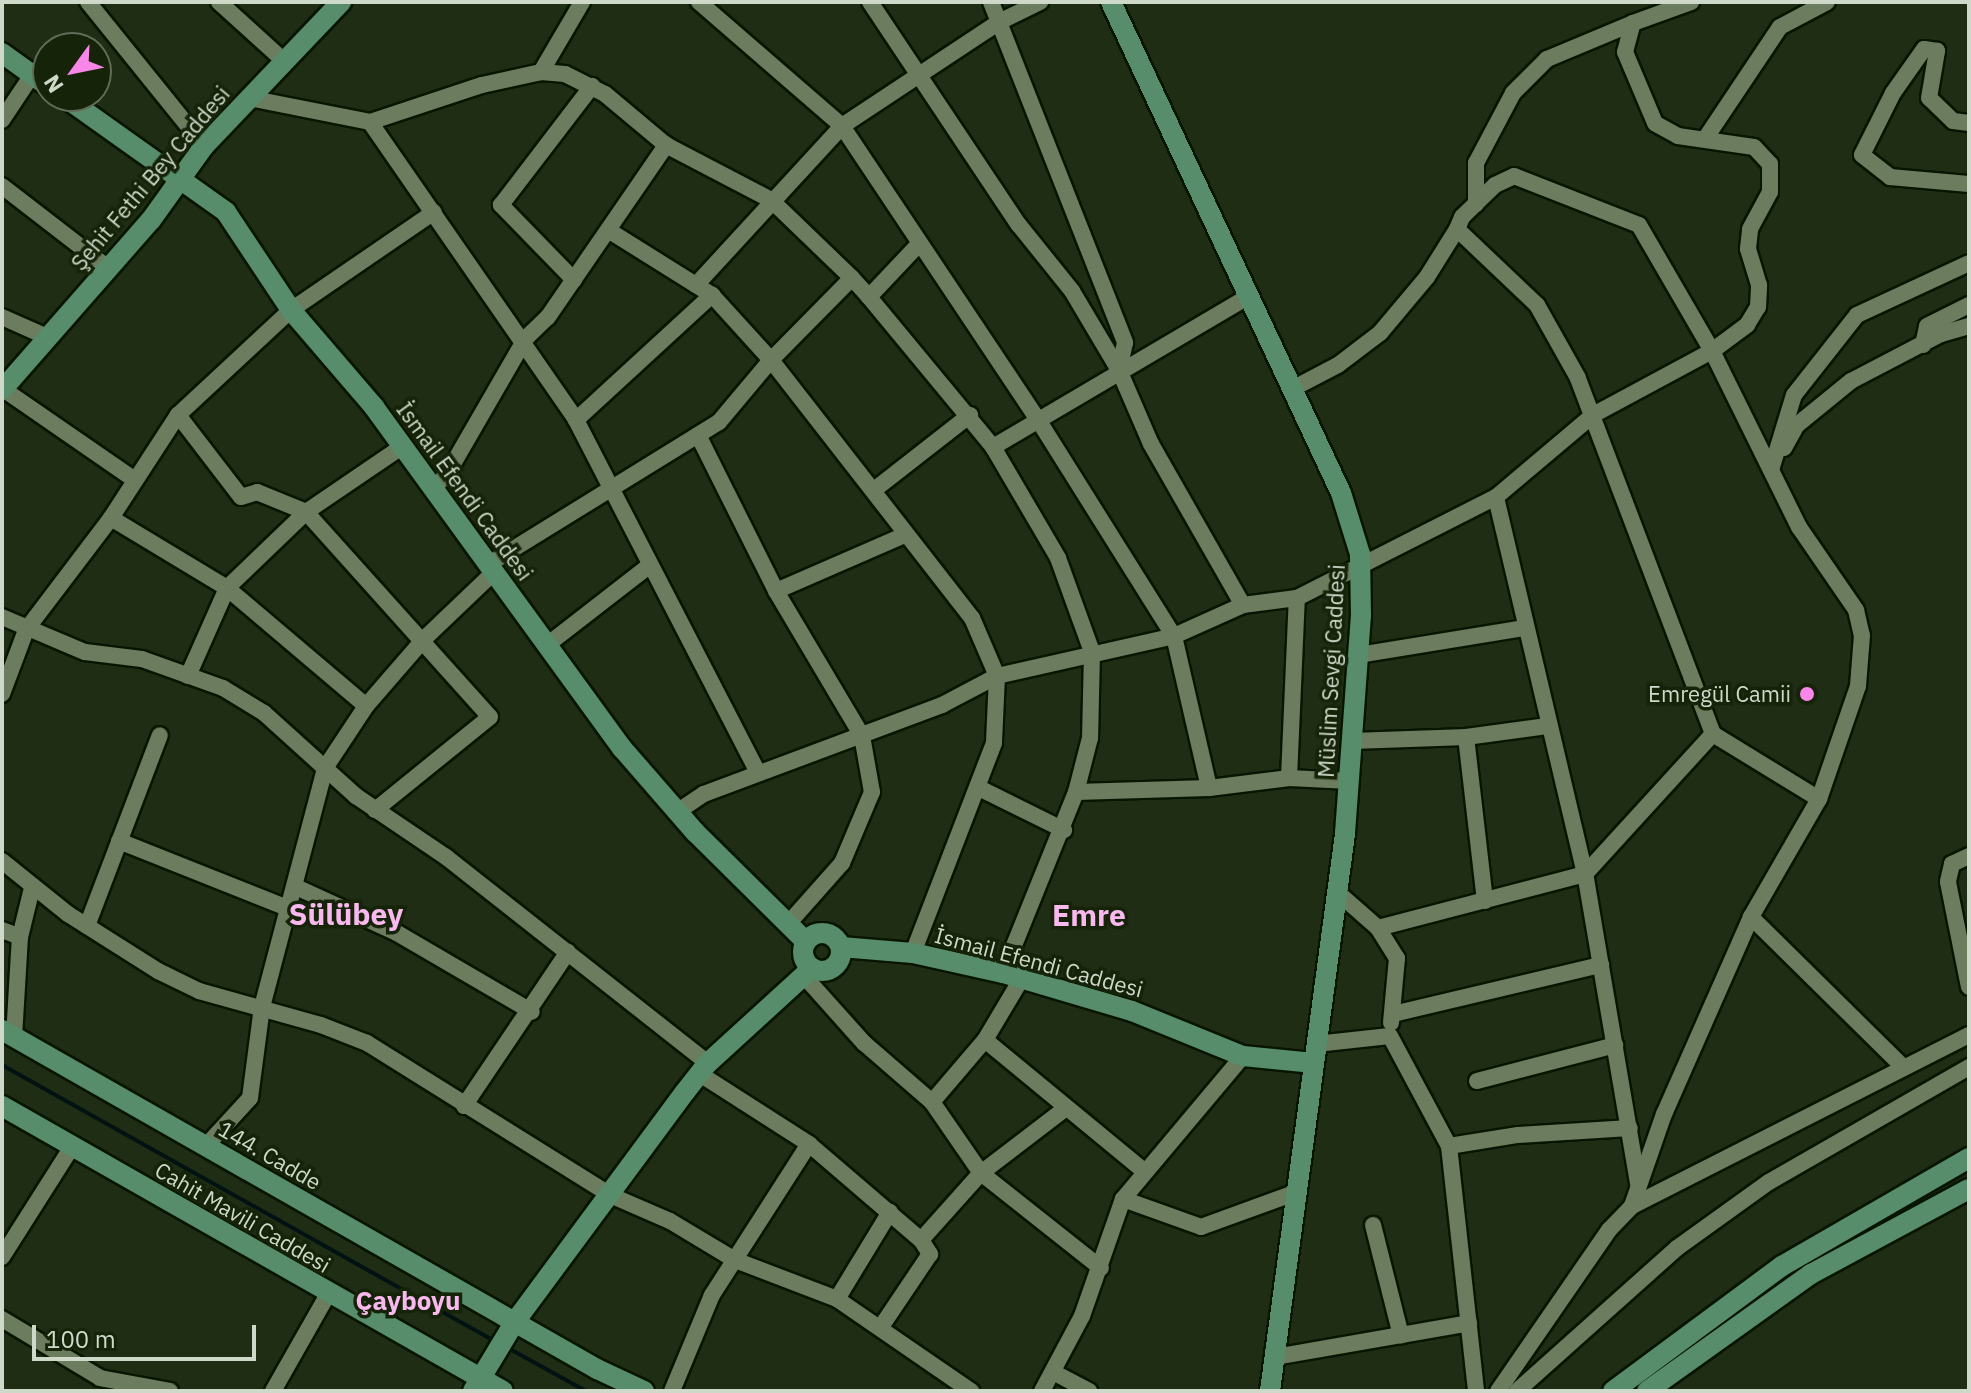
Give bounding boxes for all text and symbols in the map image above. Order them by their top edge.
north arrow [32,32,112,112]
text: N [37,70,70,99]
street label: Şehit Fethi Bey Caddesi [65,81,235,275]
street label: İsmail Efendi Caddesi [391,397,539,585]
street label: Müslim Sevgi Caddesi [1312,564,1350,778]
place label: Emregül Camii [1648,681,1791,707]
marker: Emregül Camii [1798,685,1816,703]
district label: Sülübey [289,896,403,932]
district label: Emre [1052,897,1126,933]
street label: İsmail Efendi Caddesi [932,922,1146,1002]
street label: 144. Cadde [214,1115,326,1195]
street label: Cahit Mavili Caddesi [151,1156,335,1278]
district label: Çayboyu [356,1285,460,1317]
scale bar [36,1309,260,1359]
text: 100 m [46,1323,116,1355]

